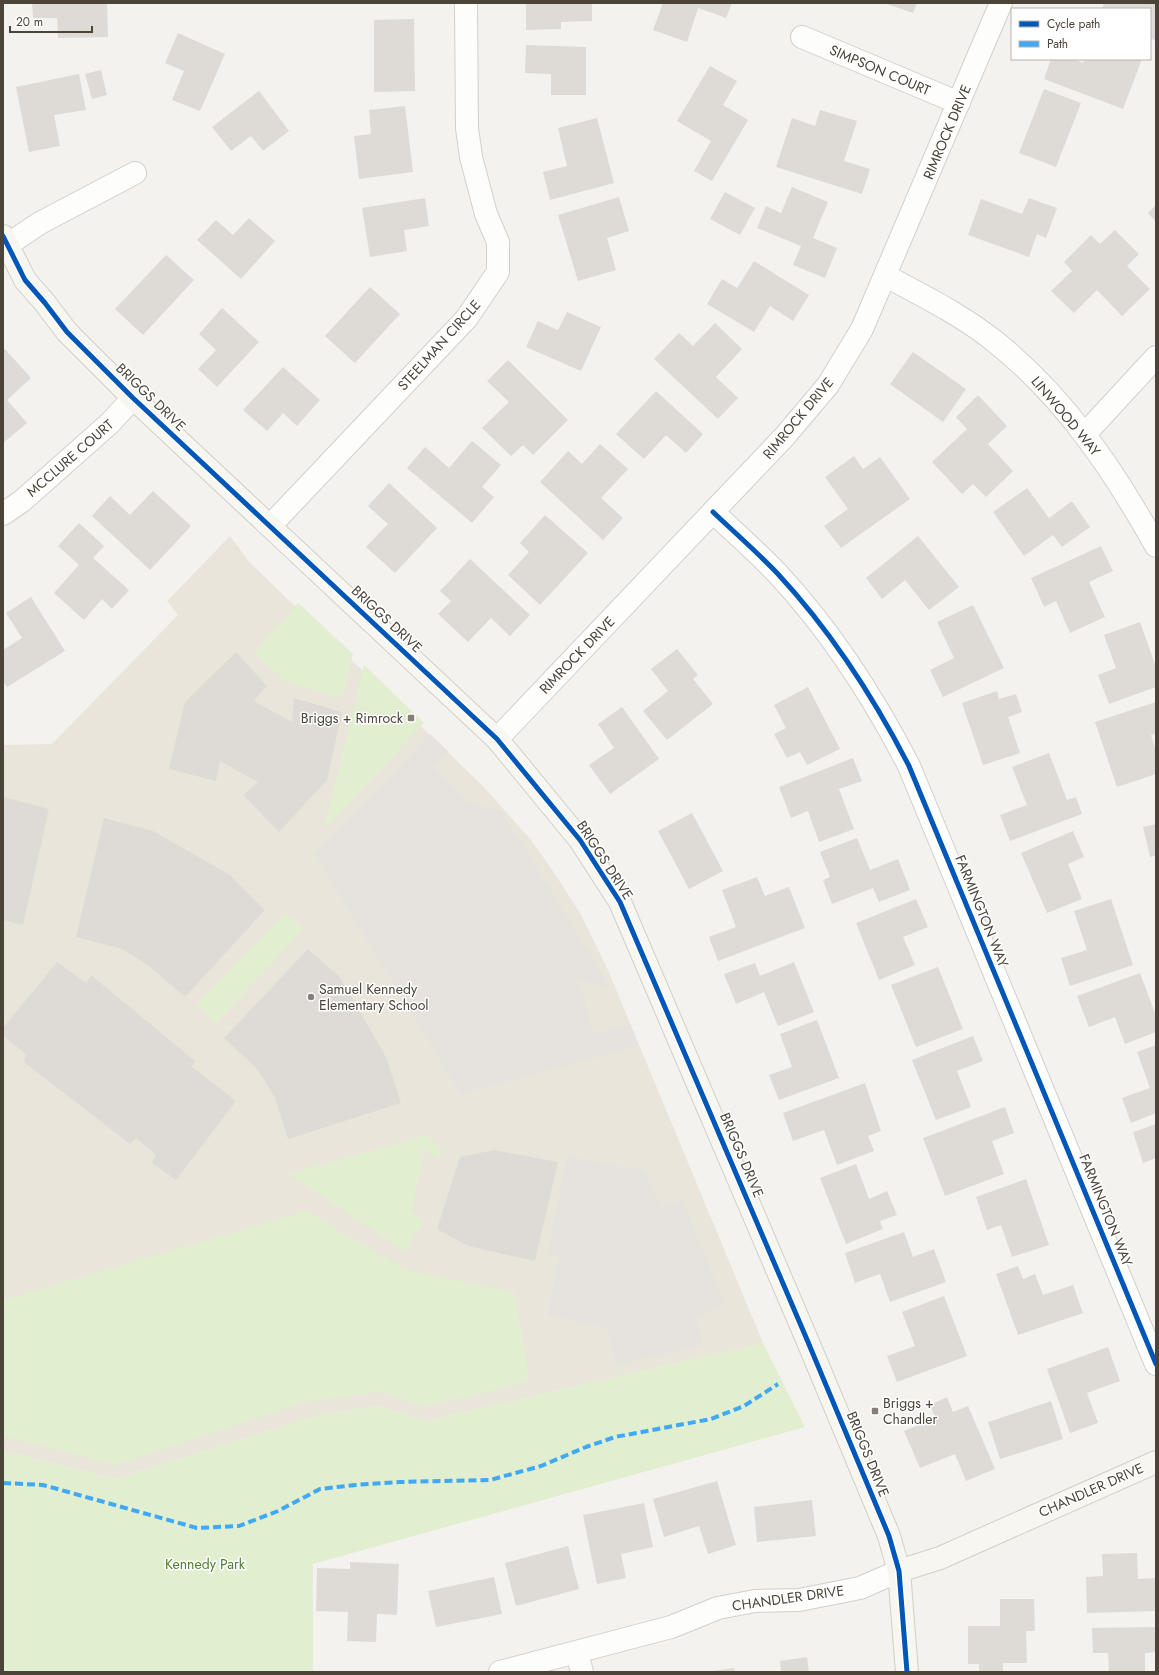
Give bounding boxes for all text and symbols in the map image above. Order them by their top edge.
scale bar [10,8,92,34]
legend [1011,8,1151,60]
text: 20 m [16,13,43,31]
text: Cycle path [1047,15,1100,33]
text: Path [1047,35,1068,53]
street label: SIMPSON COURT [827,40,934,100]
street label: RIMROCK DRIVE [918,82,976,182]
street label: STEELMAN CIRCLE [393,295,485,395]
street label: BRIGGS DRIVE [112,358,190,436]
street label: LINWOOD WAY [1027,372,1105,460]
street label: RIMROCK DRIVE [758,373,838,463]
street label: MCCLURE COURT [22,414,118,501]
street label: BRIGGS DRIVE [347,581,427,657]
street label: RIMROCK DRIVE [535,612,619,698]
place label: Briggs + Rimrock [301,708,404,728]
marker: Briggs + Rimrock [406,713,416,723]
street label: BRIGGS DRIVE [572,817,638,903]
street label: FARMINGTON WAY [950,852,1014,970]
place label: Samuel Kennedy Elementary School [319,979,429,1015]
marker: Samuel Kennedy Elementary School [306,992,316,1002]
street label: BRIGGS DRIVE [715,1109,769,1201]
street label: FARMINGTON WAY [1074,1151,1138,1269]
place label: Briggs + Chandler [883,1393,937,1429]
marker: Briggs + Chandler [870,1406,880,1416]
street label: BRIGGS DRIVE [842,1408,894,1500]
street label: CHANDLER DRIVE [1035,1458,1147,1522]
park label: Kennedy Park [165,1554,246,1574]
street label: CHANDLER DRIVE [731,1580,845,1616]

